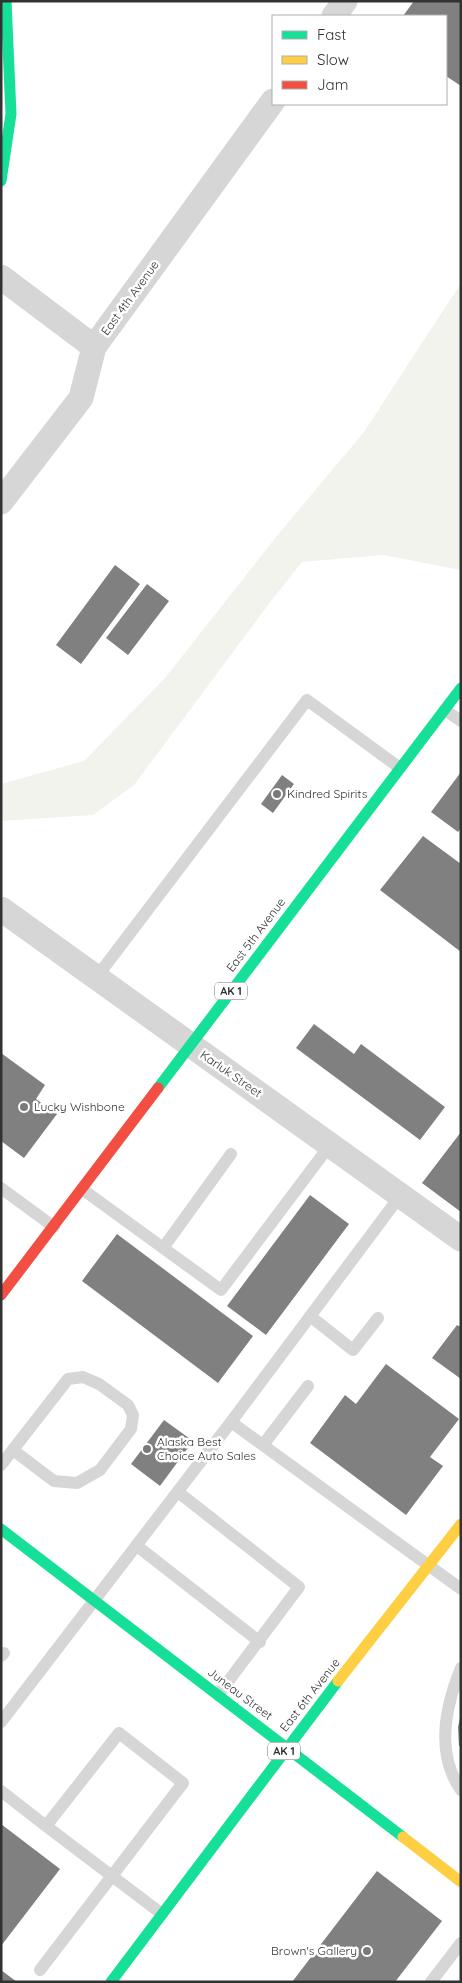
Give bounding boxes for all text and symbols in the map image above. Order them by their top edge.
legend [272,15,447,105]
text: Fast [317,25,346,44]
text: Slow [317,50,349,69]
text: Jam [317,75,348,94]
street label: East 4th Avenue [97,257,162,338]
place label: Kindred Spirits [287,786,368,801]
marker: Kindred Spirits [271,788,283,800]
street label: East 5th Avenue [223,895,288,975]
road number: AK 1 [215,982,247,999]
street label: Karluk Street [197,1047,265,1100]
place label: Lucky Wishbone [34,1099,125,1114]
marker: Lucky Wishbone [18,1101,30,1113]
place label: Alaska Best Choice Auto Sales [157,1434,256,1463]
marker: Alaska Best Choice Auto Sales [141,1443,153,1455]
street label: East 6th Avenue [276,1655,343,1734]
street label: Juneau Street [205,1664,276,1723]
road number: AK 1 [268,1742,300,1760]
place label: Brown's Gallery [271,1943,357,1958]
marker: Brown's Gallery [361,1945,373,1957]

